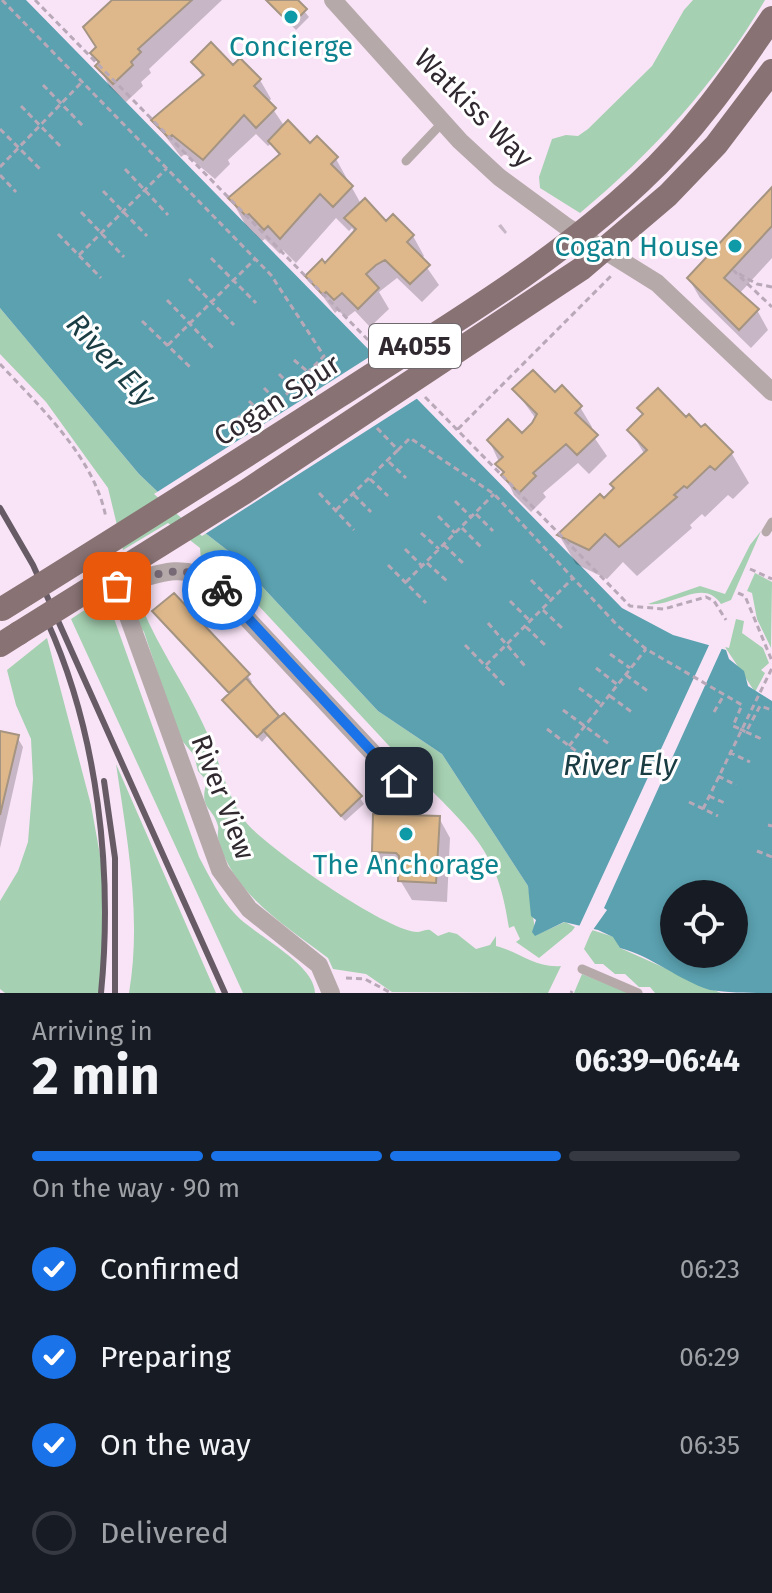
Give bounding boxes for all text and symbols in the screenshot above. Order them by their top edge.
marker: Concierge [282,8,300,26]
place label: Concierge [229,30,353,63]
street label: Watkiss Way [408,42,540,174]
place label: Cogan House [554,230,719,263]
marker: Cogan House [726,237,744,255]
water label: River Ely [59,306,164,415]
road number: A4055 [369,324,461,368]
street label: Cogan Spur [208,347,346,453]
courier [182,550,262,630]
pin [83,552,151,620]
icon: bag [95,564,139,608]
icon: bike [200,568,244,612]
street label: River View [184,730,262,864]
pin [365,747,433,815]
water label: River Ely [563,747,678,783]
icon: home [377,759,421,803]
marker: The Anchorage [397,825,415,843]
place label: The Anchorage [313,848,499,881]
map controls [660,880,748,968]
button: locate [660,880,748,968]
text: Arriving in [32,1016,153,1047]
text: 06:39–06:44 [575,1043,740,1079]
text: 2 min [32,1045,160,1108]
text: On the way · 90 m [32,1173,240,1204]
icon: check [32,1247,76,1291]
text: Confirmed [100,1251,240,1287]
text: 06:23 [680,1254,740,1285]
icon: check [32,1335,76,1379]
text: Preparing [100,1339,231,1375]
text: 06:29 [679,1342,740,1373]
icon: check [32,1423,76,1467]
text: On the way [100,1427,251,1463]
text: 06:35 [679,1430,740,1461]
text: Delivered [100,1515,229,1551]

